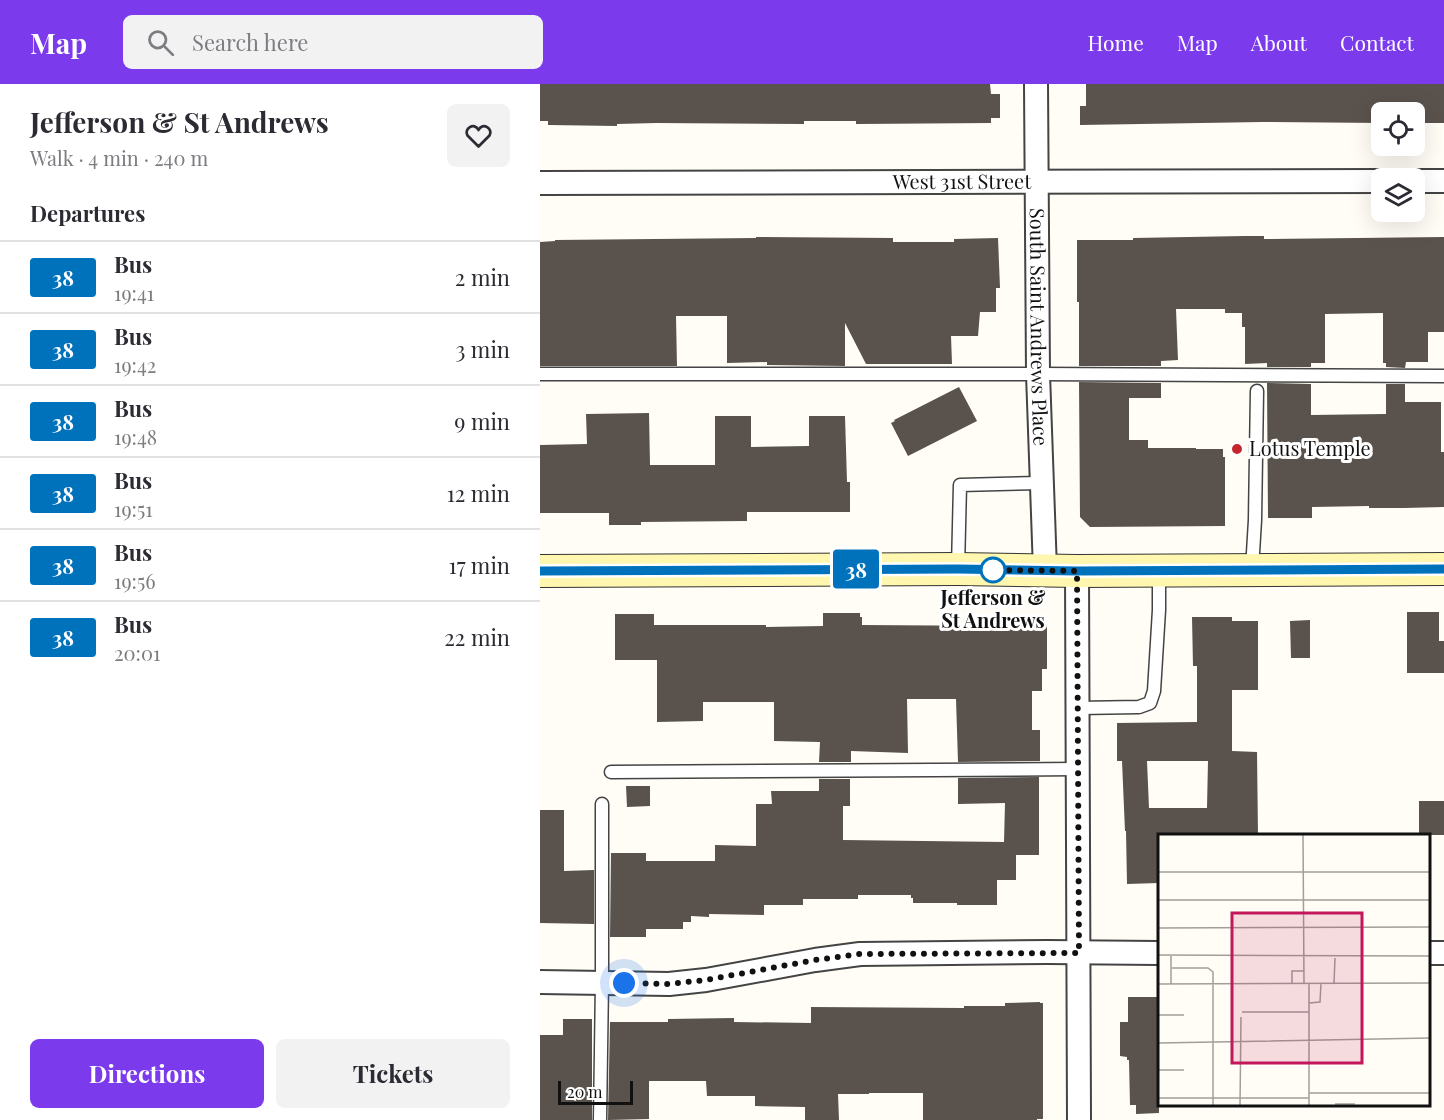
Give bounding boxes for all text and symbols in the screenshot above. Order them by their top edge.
search box [123,15,543,69]
text: Map [30,24,87,61]
icon: search [144,26,177,59]
text: Search here [192,27,308,57]
text: Home [1088,28,1144,56]
text: Map [1177,28,1218,56]
text: About [1251,28,1307,56]
text: Contact [1340,28,1414,56]
map controls [1371,102,1425,222]
button: locate [1371,102,1425,156]
text: Jefferson & St Andrews [30,103,329,140]
button: heart [447,104,510,167]
text: Walk · 4 min · 240 m [30,144,208,171]
street label: West 31st Street [892,167,1032,194]
button: layers [1371,168,1425,222]
text: Departures [30,198,145,228]
street label: South Saint Andrews Place [1025,208,1056,446]
text: Bus [114,249,152,279]
text: 2 min [455,262,510,292]
text: 38 [52,263,74,291]
text: 19:41 [114,279,154,306]
text: Bus [114,321,152,351]
text: 3 min [455,334,510,364]
text: 38 [52,335,74,363]
text: 19:42 [114,351,156,378]
text: Bus [114,393,152,423]
text: 9 min [454,406,510,436]
text: 38 [52,407,74,435]
text: 19:48 [114,423,157,450]
place label: Lotus Temple [1249,434,1371,461]
marker: Lotus Temple [1230,442,1244,456]
text: Bus [114,465,152,495]
text: 12 min [447,478,510,508]
text: 38 [52,479,74,507]
text: 19:51 [114,495,153,522]
text: Bus [114,537,152,567]
text: 17 min [449,550,510,580]
line badge: 38 [829,550,883,588]
text: 38 [52,551,74,579]
text: 38 [845,555,867,583]
marker: Jefferson & St Andrews [980,557,1006,583]
text: 19:56 [114,567,156,594]
place label: Jefferson & St Andrews [940,583,1046,633]
text: Bus [114,609,152,639]
text: 22 min [444,622,510,652]
text: 38 [52,623,74,651]
text: 20:01 [114,639,160,666]
inset map [1158,834,1429,1105]
your location [609,968,639,998]
button: Directions [30,1039,264,1108]
button: Tickets [276,1039,510,1108]
scale bar [558,1078,633,1106]
text: 20 m [567,1081,602,1102]

